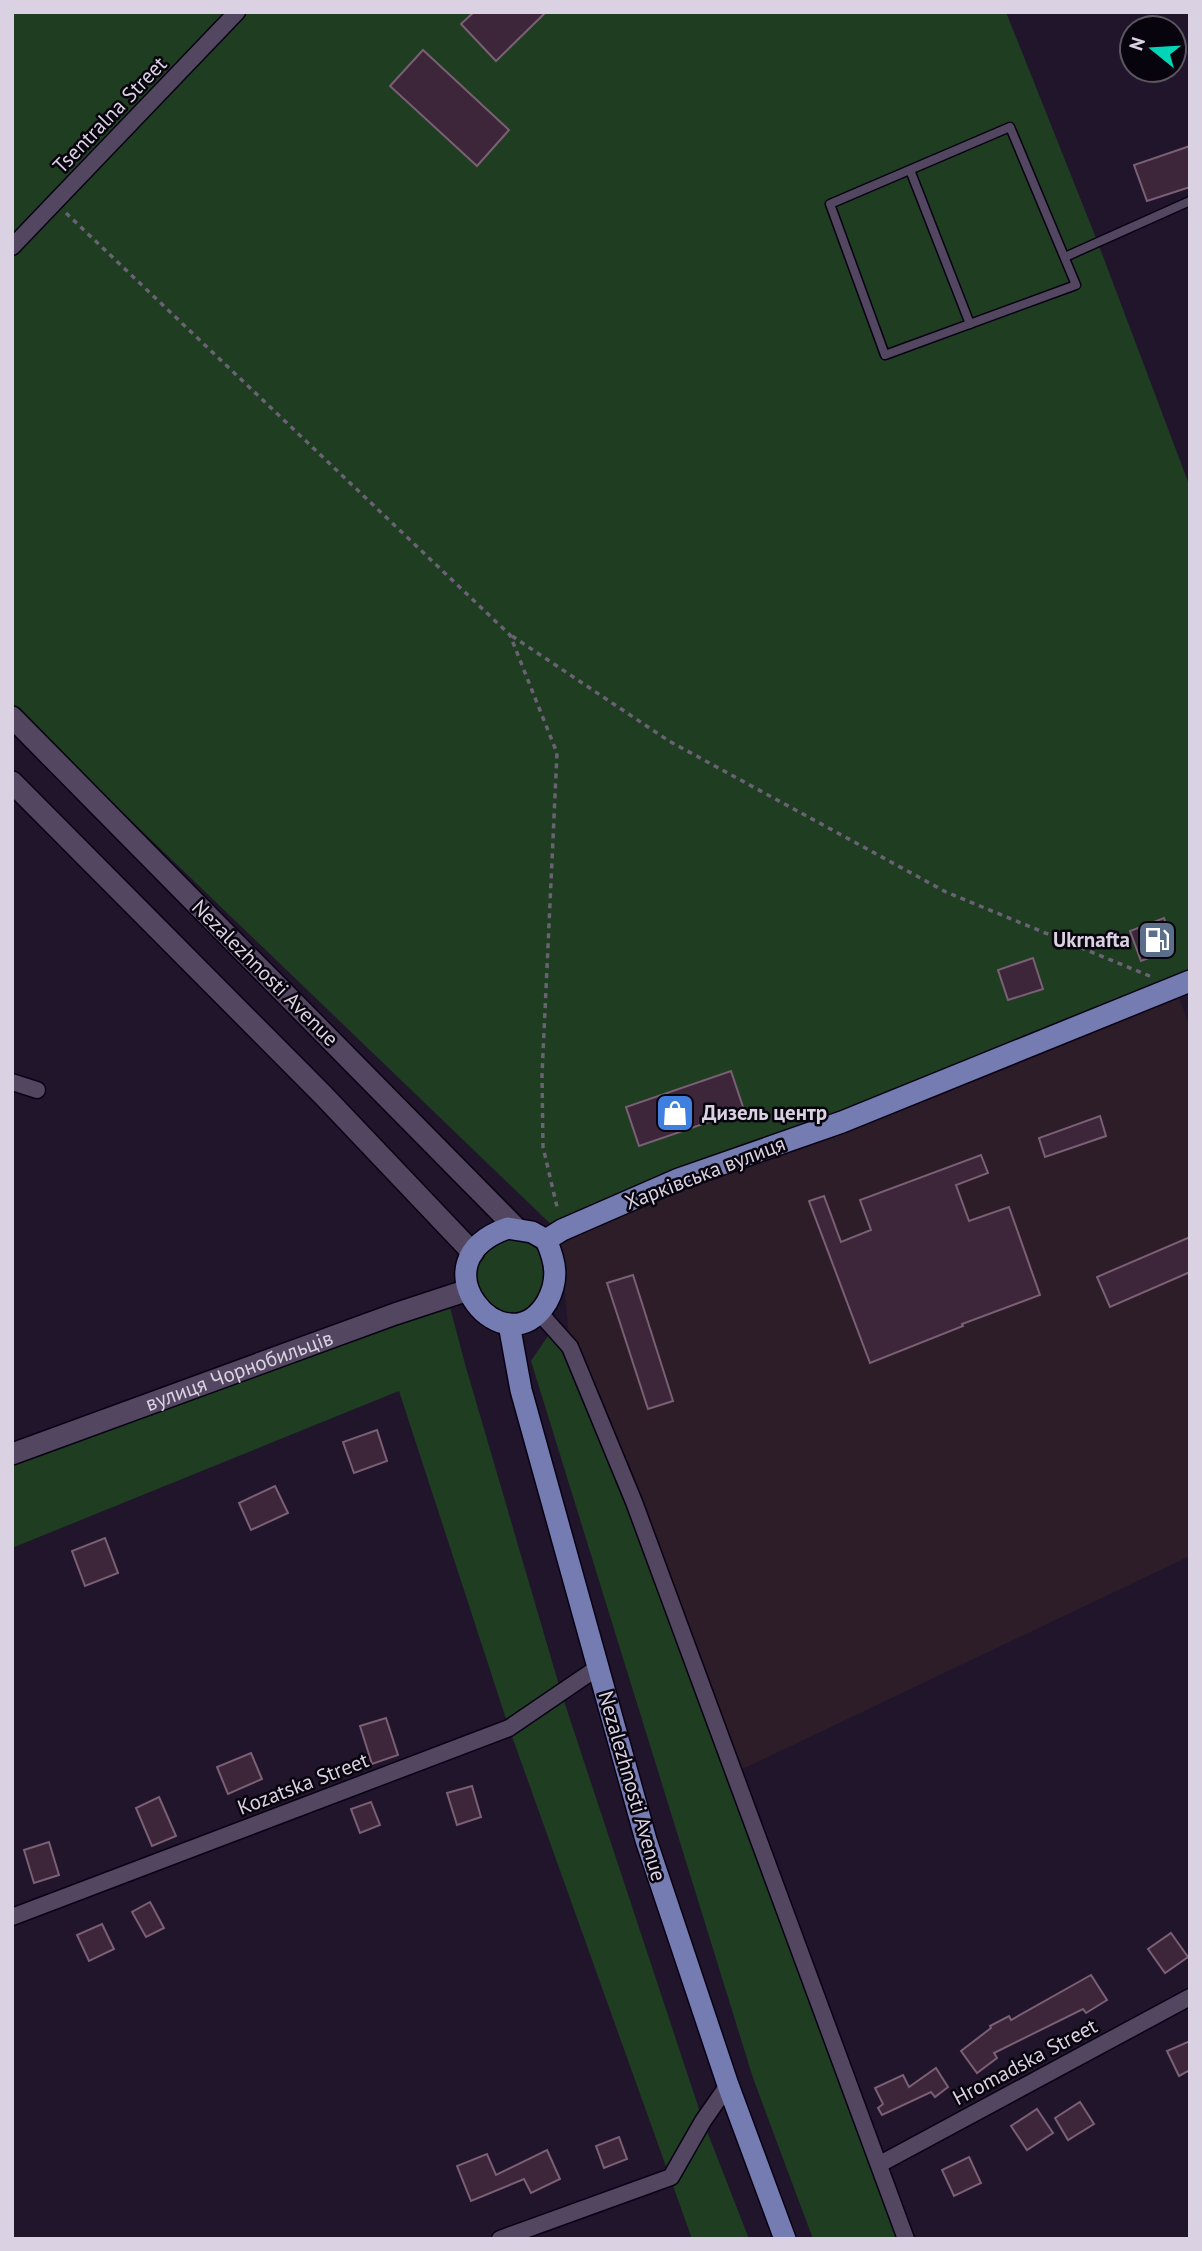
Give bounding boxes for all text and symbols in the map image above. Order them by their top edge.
north arrow [1118,14,1188,84]
text: N [1123,34,1150,53]
street label: Tsentralna Street [47,50,172,179]
street label: Nezalezhnosti Avenue [186,894,344,1052]
fuel station icon: Ukrnafta [1136,919,1178,961]
place label: Ukrnafta [1053,926,1130,953]
shop icon: Дизель центр [654,1092,696,1134]
place label: Дизель центр [702,1099,827,1126]
street label: Харківська вулиця [621,1130,789,1216]
street label: вулиця Чорнобильців [142,1324,337,1417]
street label: Nezalezhnosti Avenue [592,1688,673,1884]
street label: Kozatska Street [233,1746,372,1821]
street label: Hromadska Street [948,2012,1102,2111]

